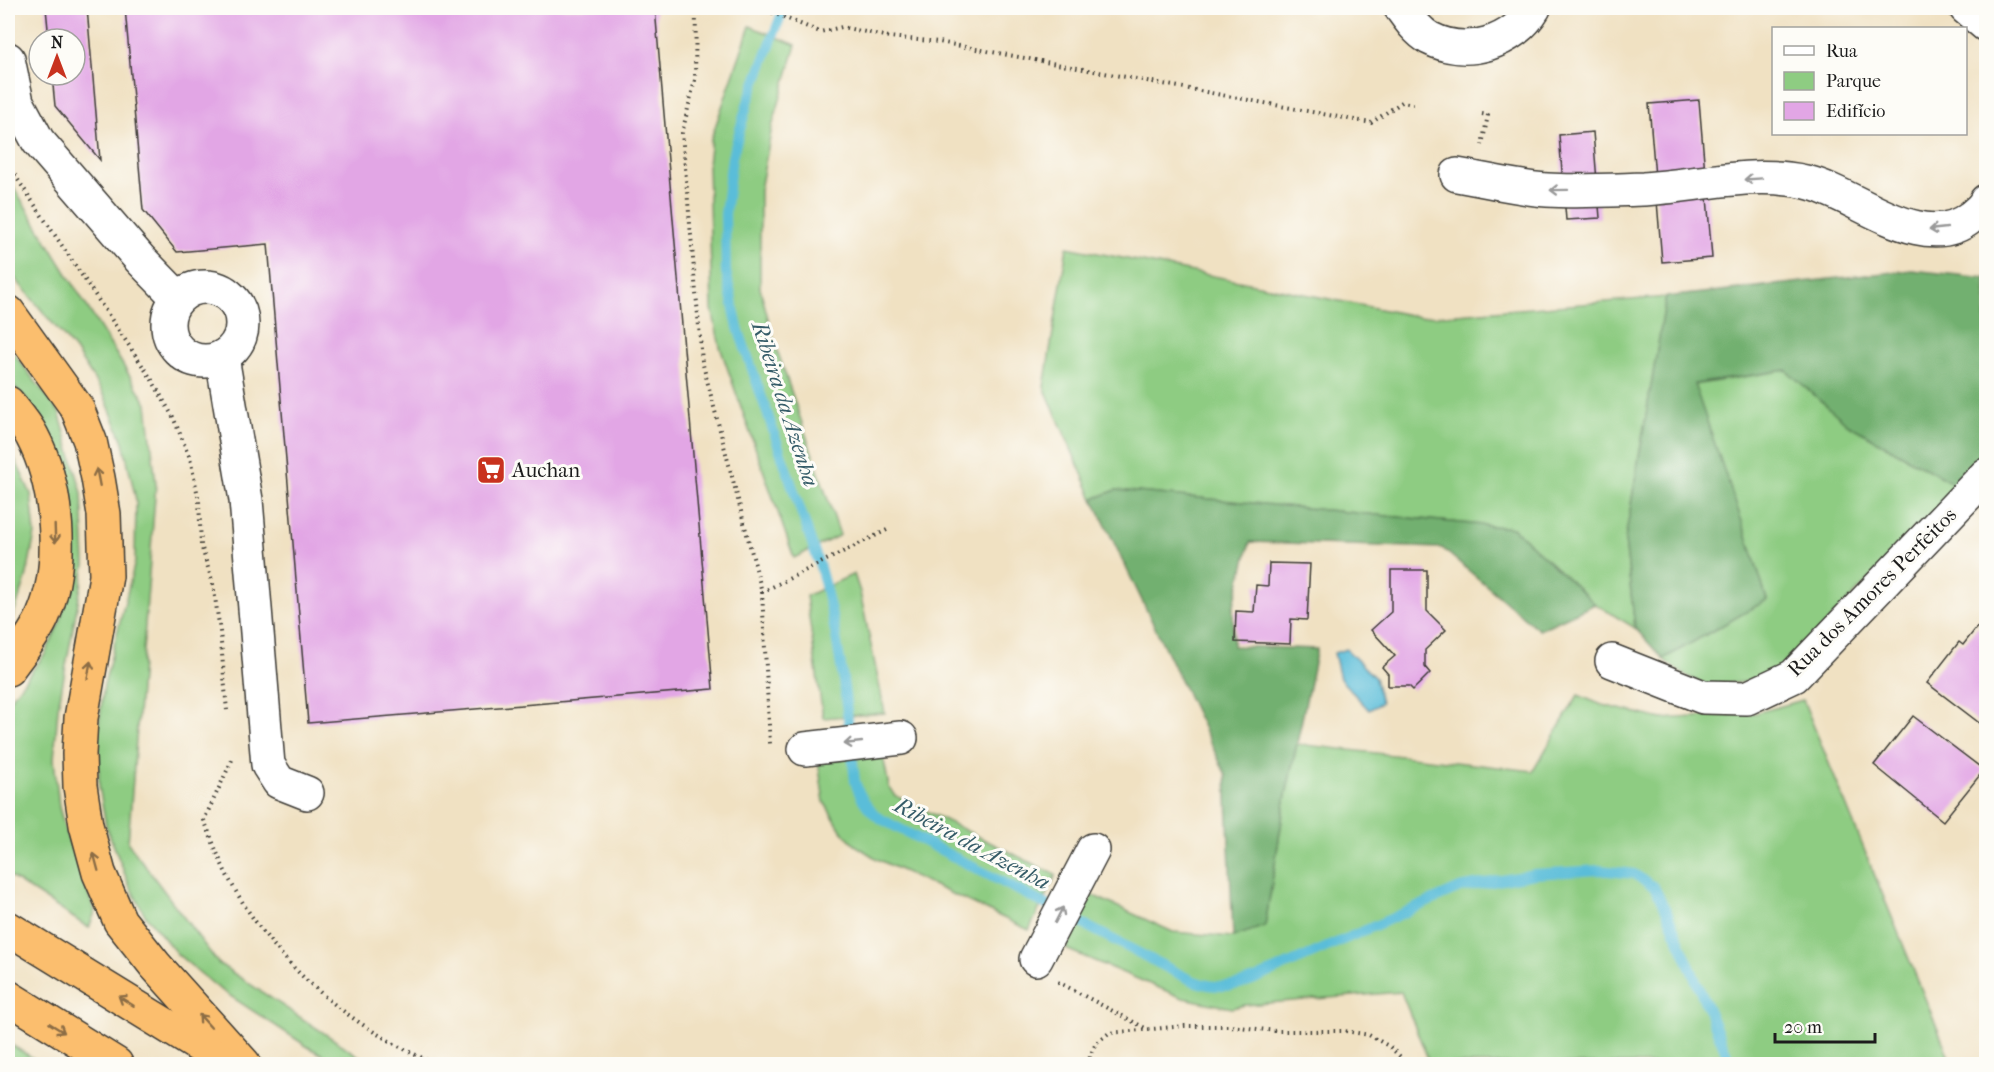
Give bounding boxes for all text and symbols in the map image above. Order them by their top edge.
north arrow [27,27,87,87]
legend [1772,27,1967,135]
text: N [51,33,64,52]
text: Rua [1826,41,1858,62]
text: Parque [1826,71,1881,92]
text: Edifício [1826,101,1885,122]
one-way arrow [1744,173,1764,184]
one-way arrow [1549,184,1569,196]
one-way arrow [1929,224,1948,235]
water label: Ribeira da Azenha [745,316,824,490]
supermarket icon: Auchan [475,454,507,486]
place label: Auchan [511,458,580,482]
one-way arrow [92,467,103,487]
street label: Rua dos Amores Perfeitos [1783,502,1962,681]
one-way arrow [49,523,61,543]
one-way arrow [84,660,95,680]
one-way arrow [844,738,864,749]
water label: Ribeira da Azenha [888,791,1054,896]
one-way arrow [90,853,101,872]
one-way arrow [1053,906,1065,924]
one-way arrow [117,994,134,1007]
scale bar [1775,1006,1876,1044]
one-way arrow [198,1014,212,1029]
text: 20 m [1784,1017,1822,1038]
one-way arrow [48,1022,65,1034]

